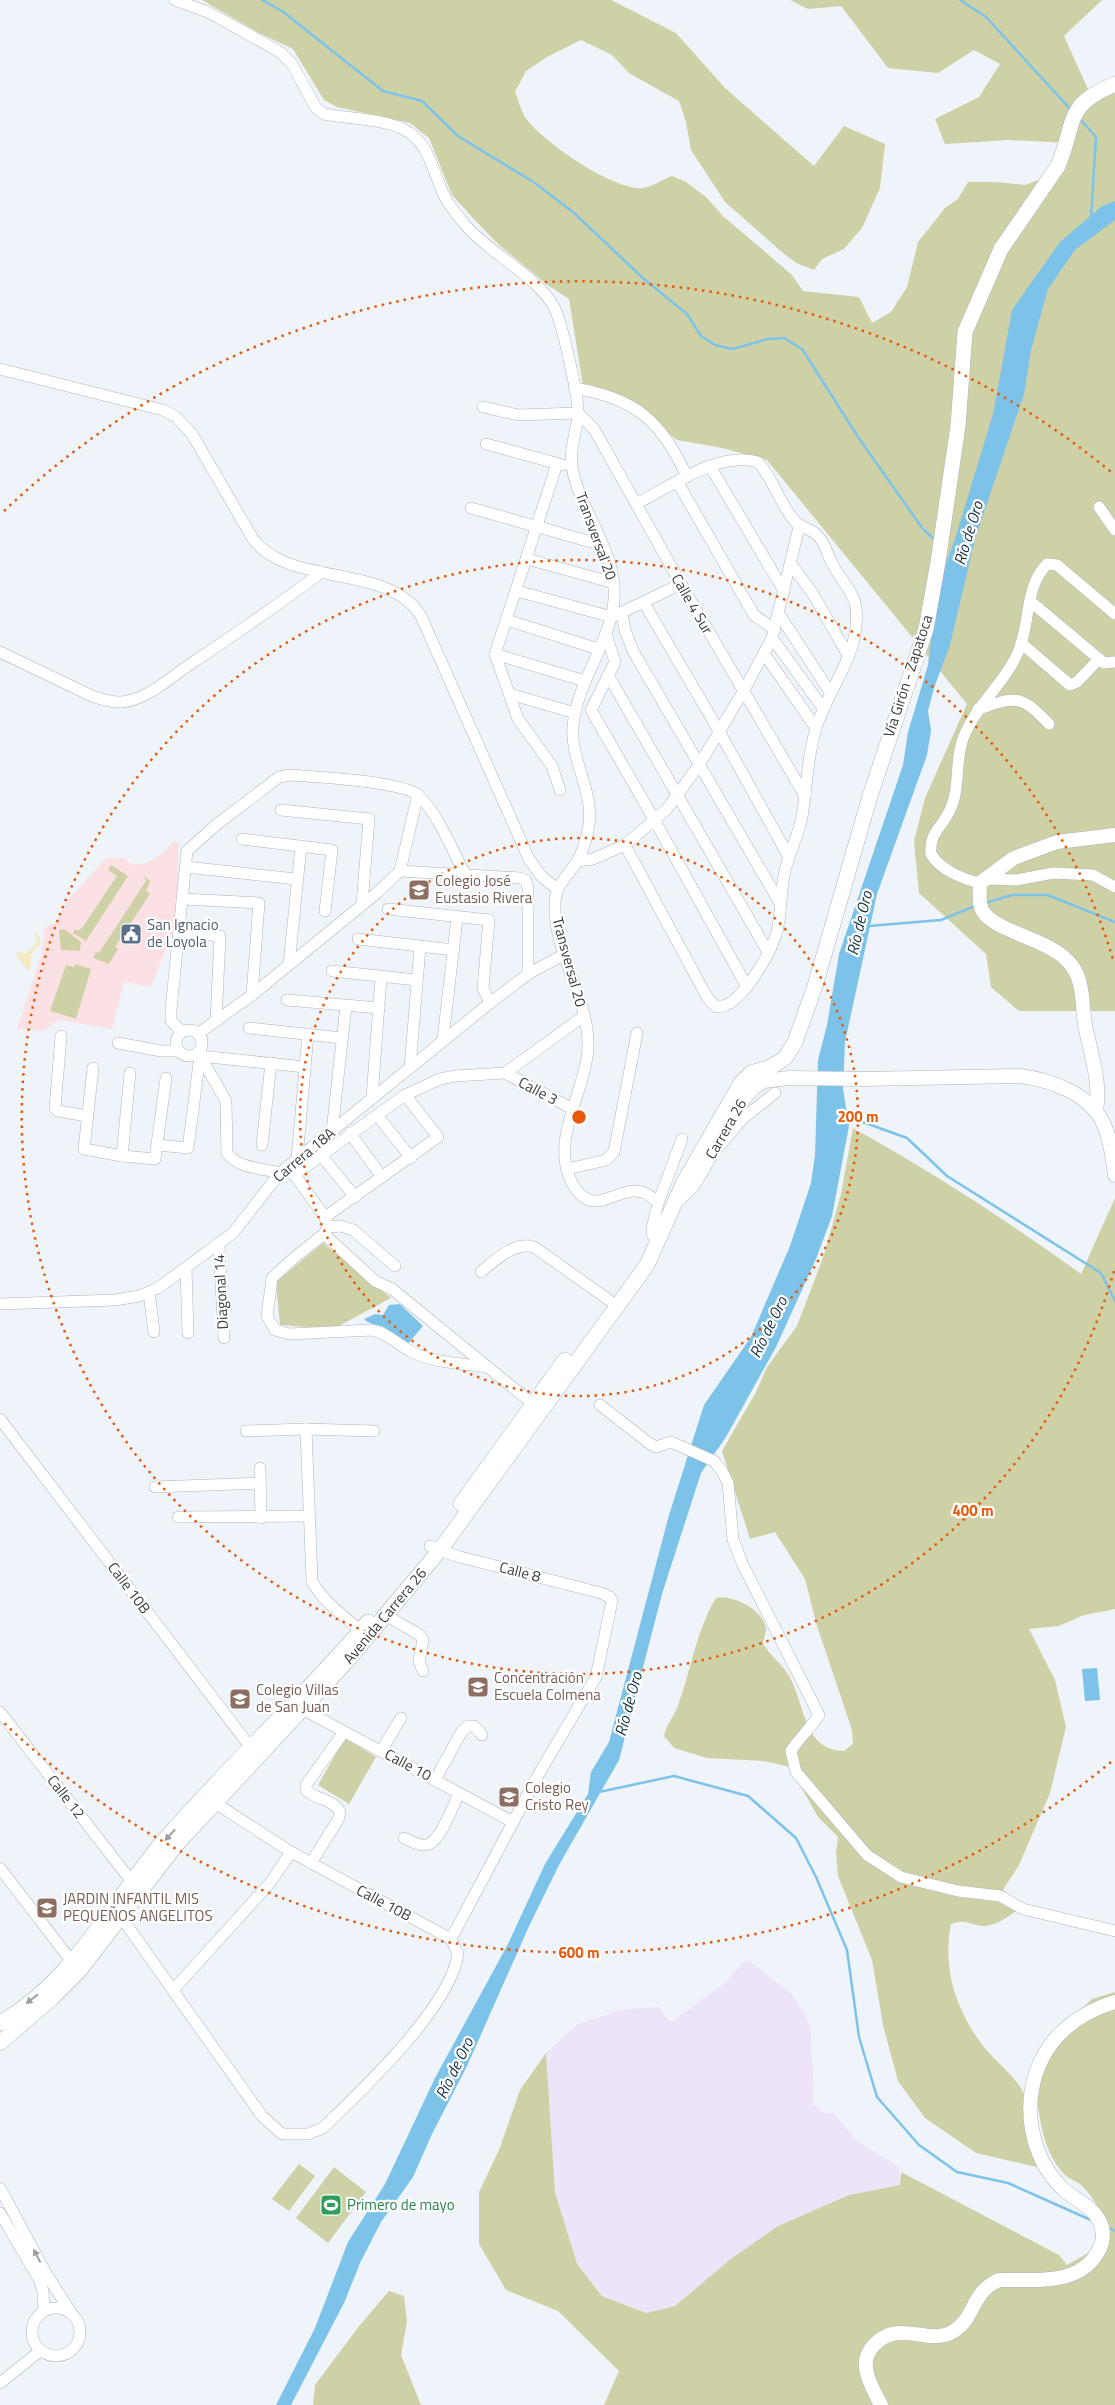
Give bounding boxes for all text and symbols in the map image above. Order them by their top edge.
street label: Transversal 20 [570,489,623,583]
water label: Río de Oro [947,497,989,568]
street label: Calle 4 Sur [666,569,719,638]
street label: Vía Girón - Zapatoca [877,611,938,740]
place label: Colegio José Eustasio Rivera [435,869,533,909]
school or university icon: Colegio José Eustasio Rivera [407,878,431,902]
water label: Río de Oro [840,887,878,958]
place label: San Ignacio de Loyola [147,913,219,953]
street label: Transversal 20 [546,914,593,1009]
public building icon: San Ignacio de Loyola [119,922,143,946]
street label: Calle 3 [514,1071,562,1111]
street label: Carrera 26 [699,1094,752,1163]
text: 200 m [837,1105,879,1128]
centre of rings [570,1108,588,1126]
street label: Carrera 18A [267,1122,340,1188]
street label: Diagonal 14 [207,1254,234,1330]
water label: Río de Oro [743,1291,794,1362]
text: 400 m [952,1499,994,1522]
street label: Calle 8 [497,1555,543,1588]
street label: Calle 10B [102,1557,156,1618]
street label: Avenida Carrera 26 [337,1562,432,1669]
place label: Concentración Escuela Colmena [494,1666,601,1706]
water label: Río de Oro [608,1668,648,1739]
school or university icon: Concentración Escuela Colmena [466,1675,490,1699]
place label: Colegio Villas de San Juan [256,1678,339,1718]
school or university icon: Colegio Villas de San Juan [228,1687,252,1711]
street label: Calle 10 [381,1743,436,1787]
street label: Calle 12 [42,1770,91,1824]
place label: Colegio Cristo Rey [525,1776,589,1816]
school or university icon: Colegio Cristo Rey [497,1785,521,1809]
one-way arrow [164,1828,176,1840]
street label: Calle 10B [353,1878,416,1927]
place label: JARDIN INFANTIL MIS PEQUEÑOS ANGELITOS [63,1887,213,1927]
school or university icon: JARDIN INFANTIL MIS PEQUEÑOS ANGELITOS [35,1896,59,1920]
text: 600 m [558,1941,600,1964]
one-way arrow [26,1994,39,2004]
water label: Río de Oro [429,2032,480,2103]
sports icon: Primero de mayo [319,2193,343,2217]
place label: Primero de mayo [347,2193,455,2216]
one-way arrow [33,2249,41,2264]

